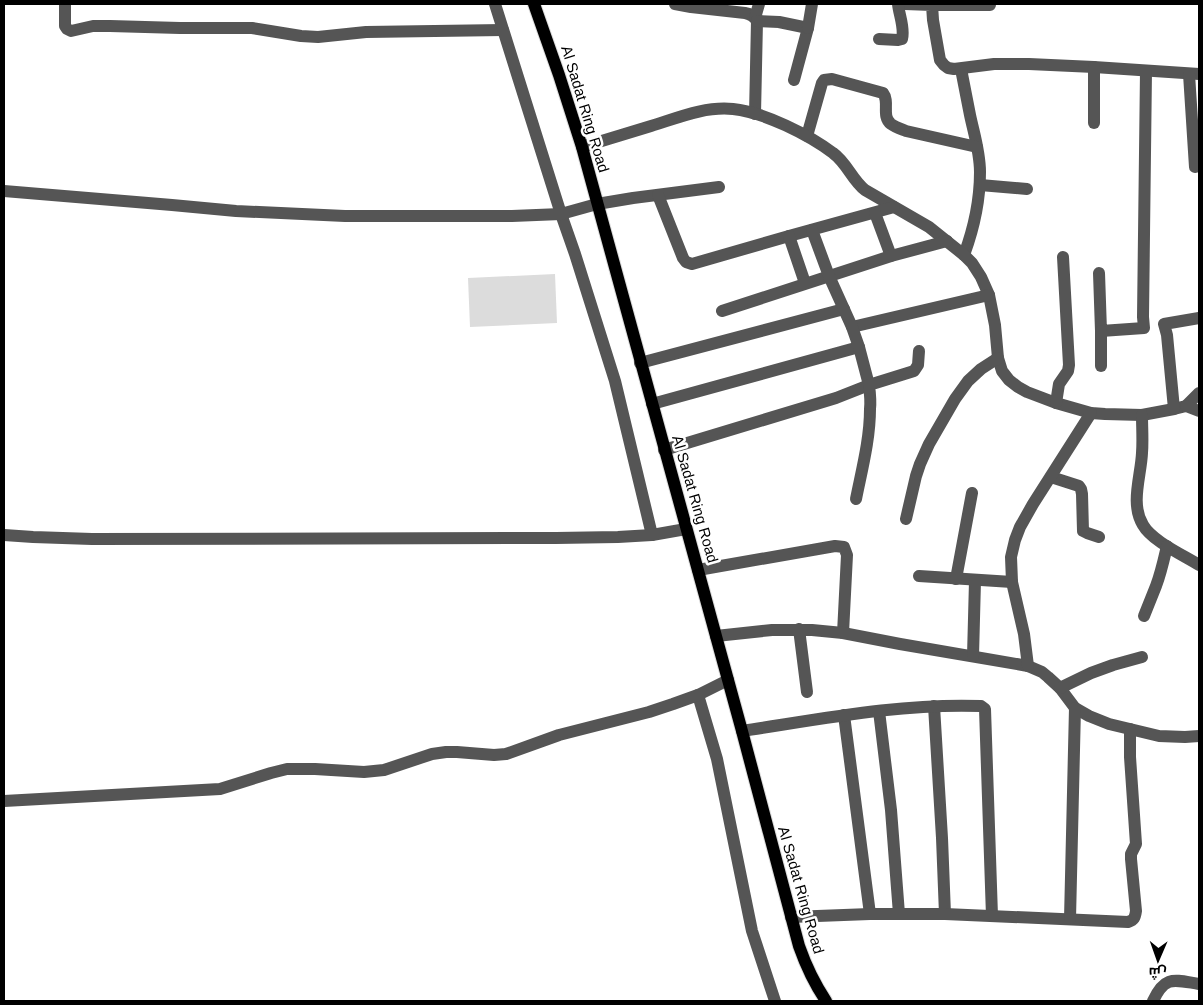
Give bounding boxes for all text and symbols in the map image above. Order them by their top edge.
street label: Al Sadat Ring Road [558,43,613,174]
street label: Al Sadat Ring Road [669,433,722,565]
street label: Al Sadat Ring Road [775,824,828,956]
north arrow [1133,935,1183,985]
text: ش [1148,964,1167,981]

